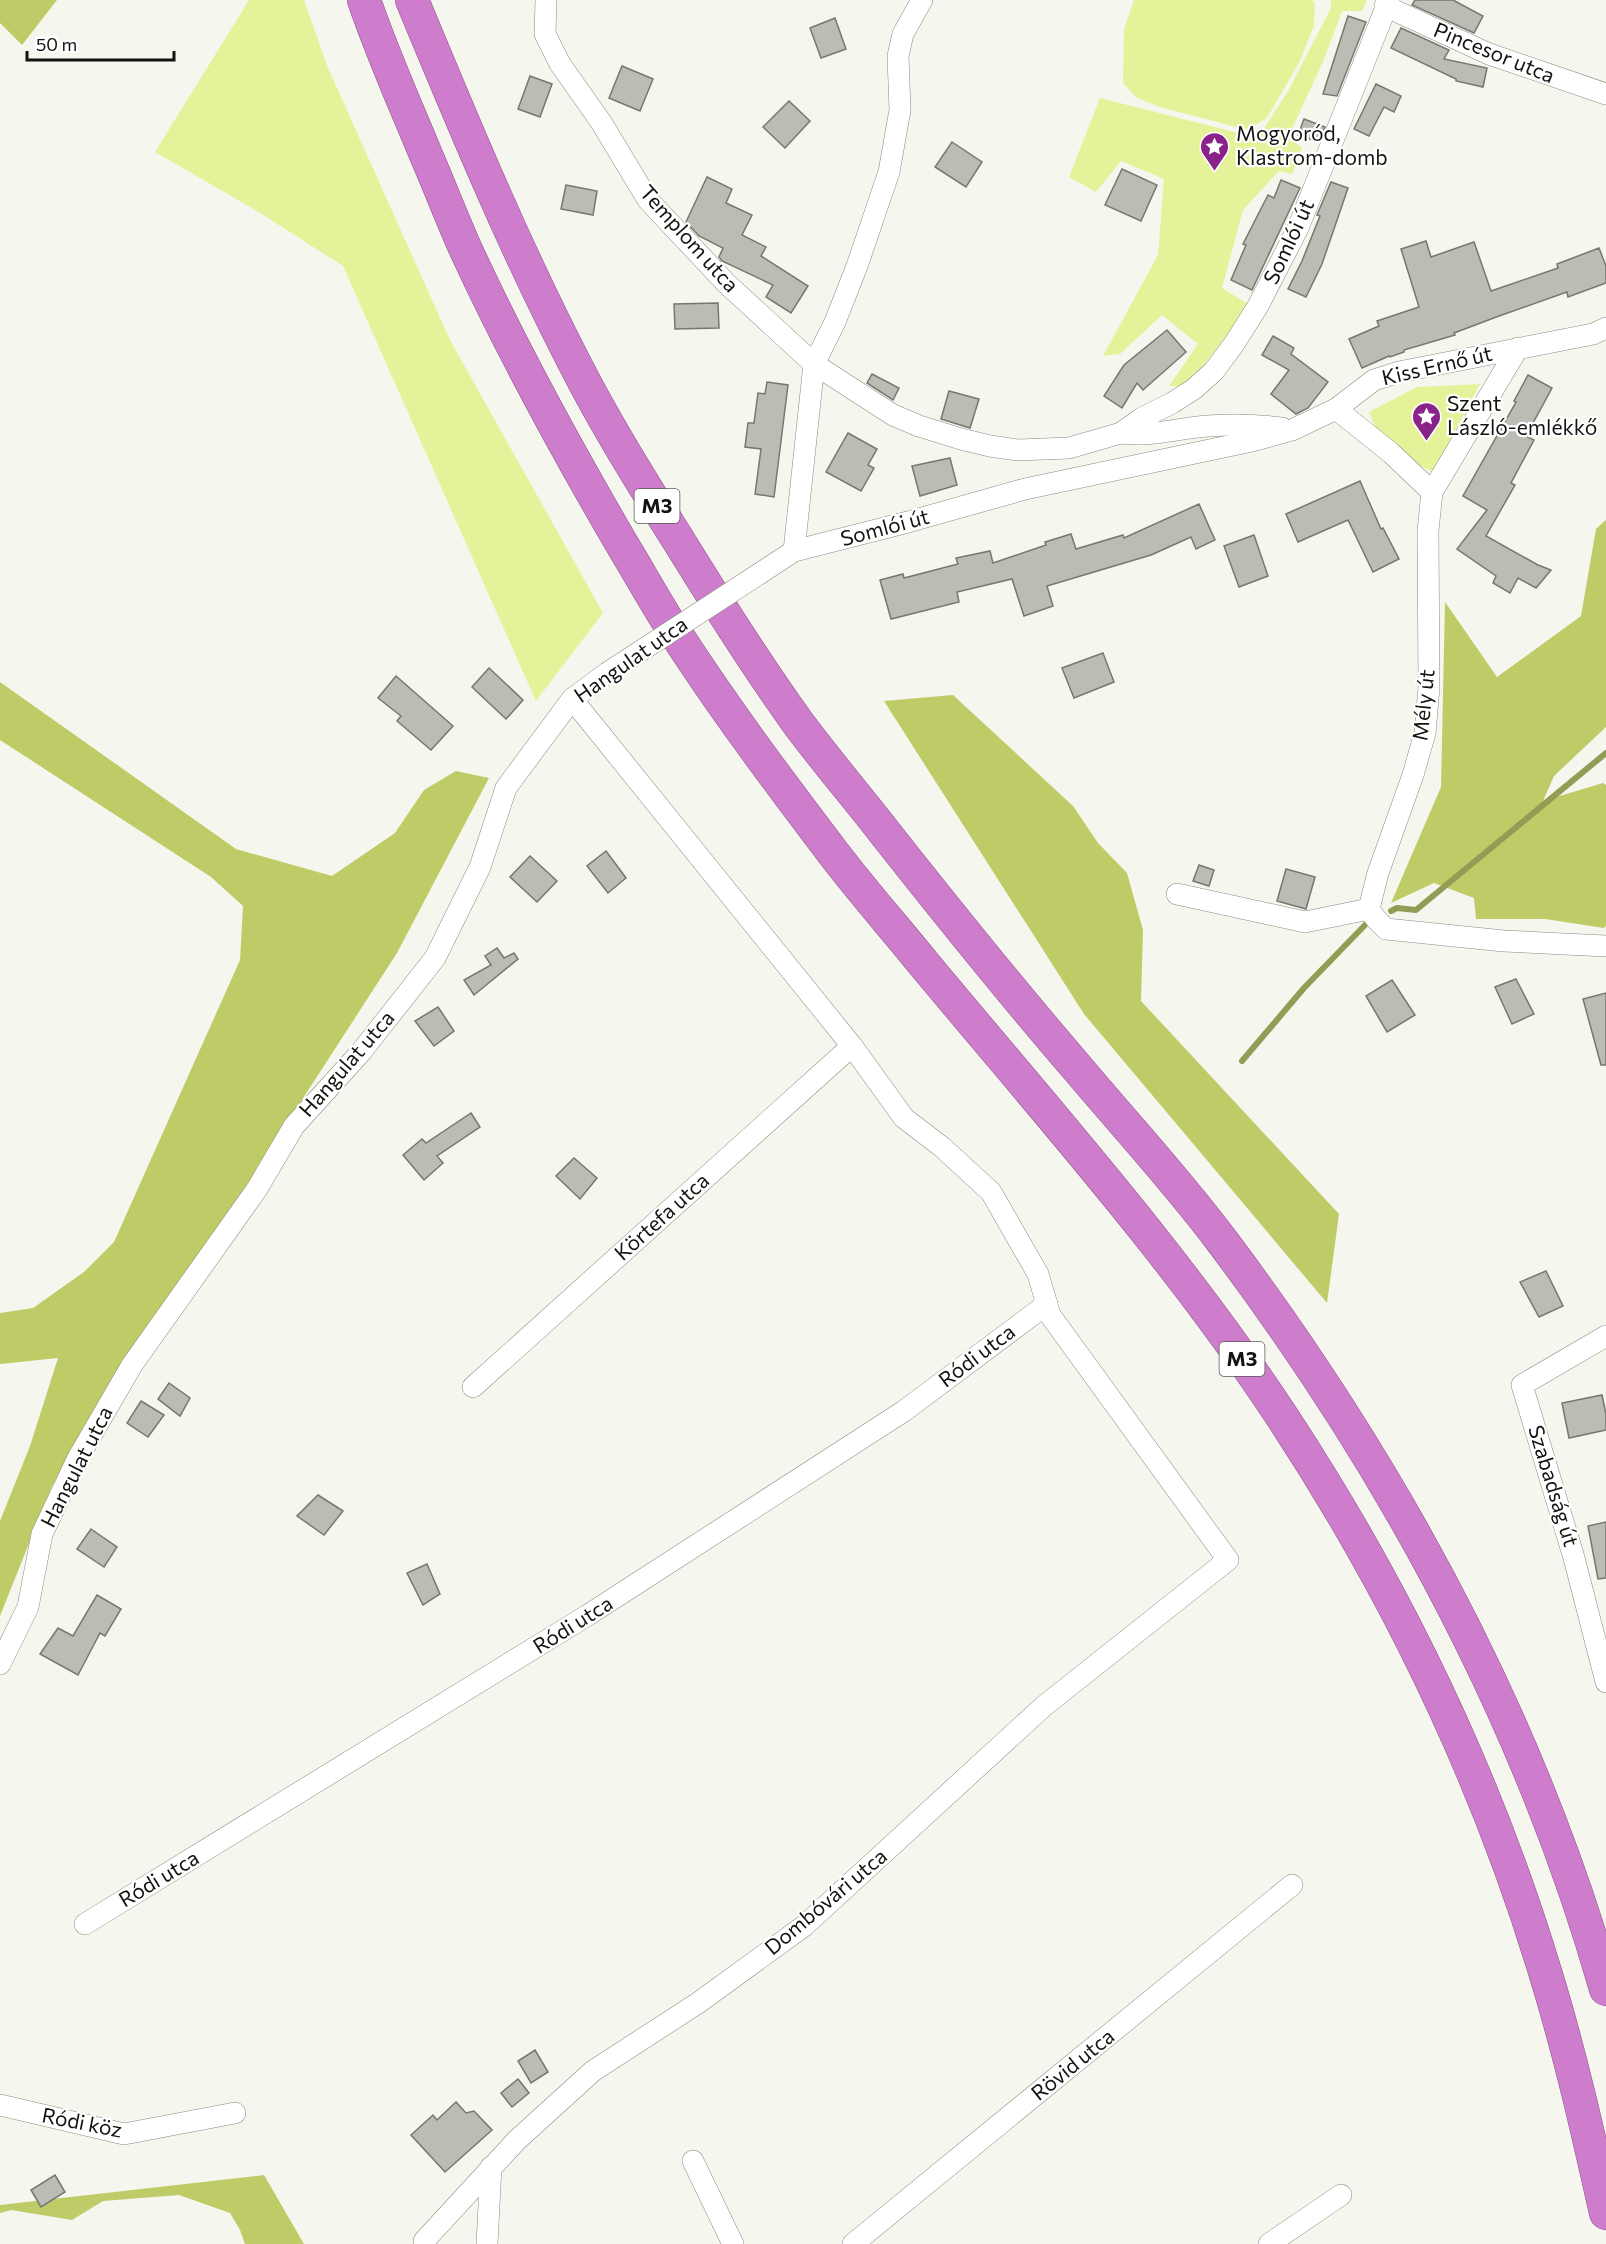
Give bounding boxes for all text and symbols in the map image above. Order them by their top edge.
street label: Pincesor utca [1430,16,1559,87]
scale bar [27,24,174,62]
text: 50 m [36,33,77,55]
place label: Mogyoród, Klastrom-domb [1236,120,1388,169]
place icon: Mogyoród, Klastrom-domb [1199,130,1231,172]
street label: Templom utca [636,179,745,297]
street label: Somlói út [1257,195,1318,288]
street label: Kiss Ernő út [1379,340,1494,389]
place label: Szent László-emlékkő [1447,390,1597,439]
place icon: Szent László-emlékkő [1410,400,1442,442]
road number: M3 [634,489,680,523]
street label: Somlói út [838,503,932,550]
street label: Hangulat utca [569,611,692,707]
street label: Mély út [1406,668,1439,742]
street label: Hangulat utca [293,1005,399,1121]
street label: Körtefa utca [609,1167,713,1265]
street label: Ródi utca [933,1318,1019,1392]
road number: M3 [1220,1342,1264,1376]
street label: Hangulat utca [34,1402,117,1531]
street label: Szabadság út [1524,1422,1585,1549]
street label: Ródi utca [528,1590,617,1658]
street label: Dombóvári utca [759,1843,891,1959]
street label: Ródi utca [114,1844,203,1911]
street label: Rövid utca [1026,2023,1119,2105]
street label: Ródi köz [40,2101,125,2142]

